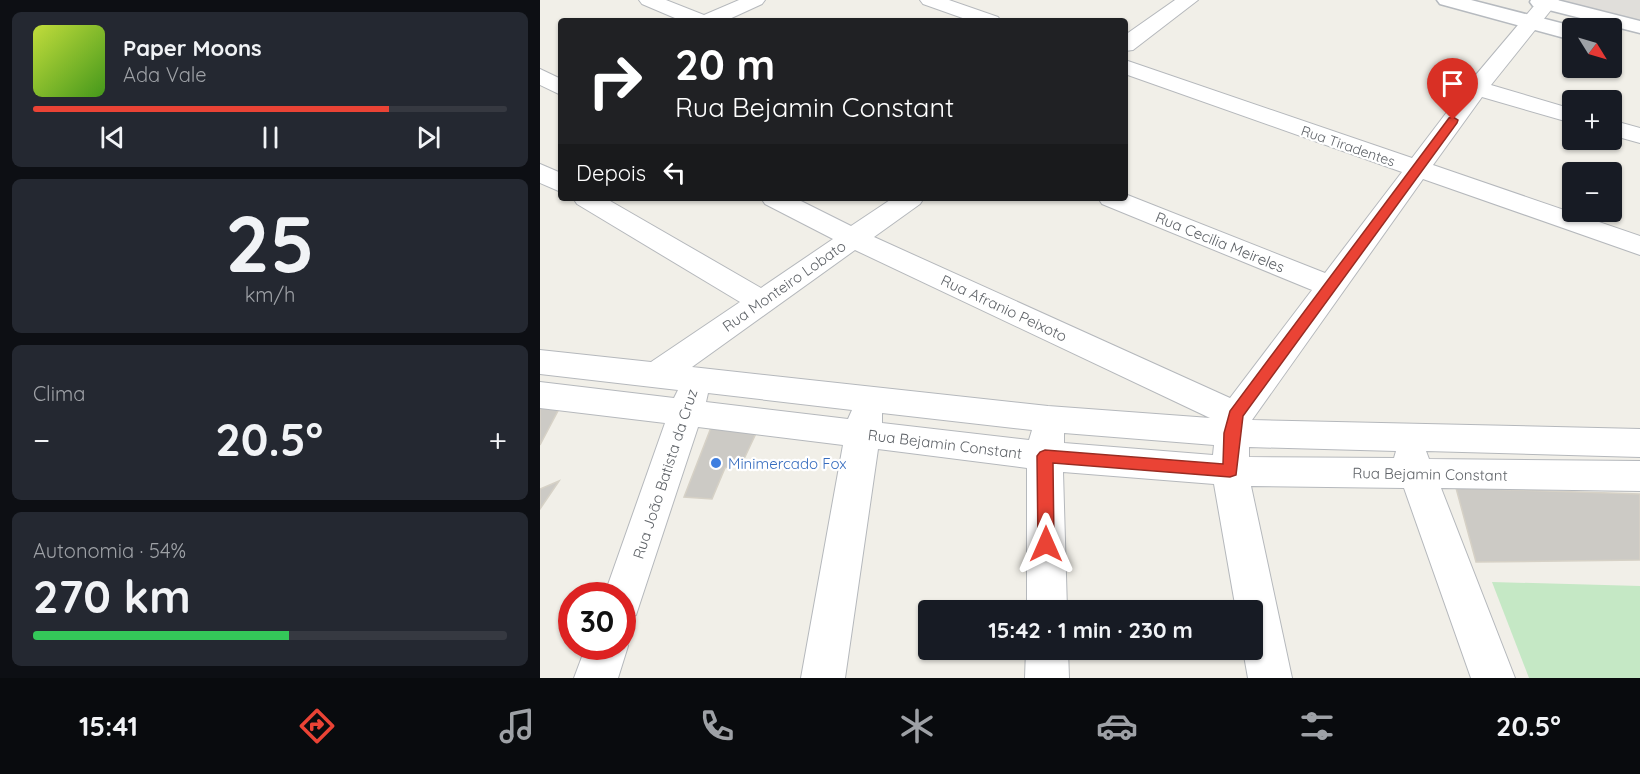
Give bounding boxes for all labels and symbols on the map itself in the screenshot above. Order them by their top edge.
north arrow [1562,18,1622,78]
pin [1427,58,1478,120]
street label: Rua Tiradentes [1299,121,1397,171]
street label: Rua Cecilia Meireles [1153,207,1287,277]
street label: Rua Monteiro Lobato [719,236,849,336]
street label: Rua Afranio Peixoto [938,270,1070,346]
street label: Rua João Batista da Cruz [629,387,701,561]
street label: Rua Bejamin Constant [867,425,1023,463]
place label: Minimercado Fox [728,454,847,473]
marker: Minimercado Fox [709,456,723,470]
street label: Rua Bejamin Constant [1352,463,1508,485]
position arrow [1014,512,1078,576]
speed limit sign: 30 [558,582,636,660]

